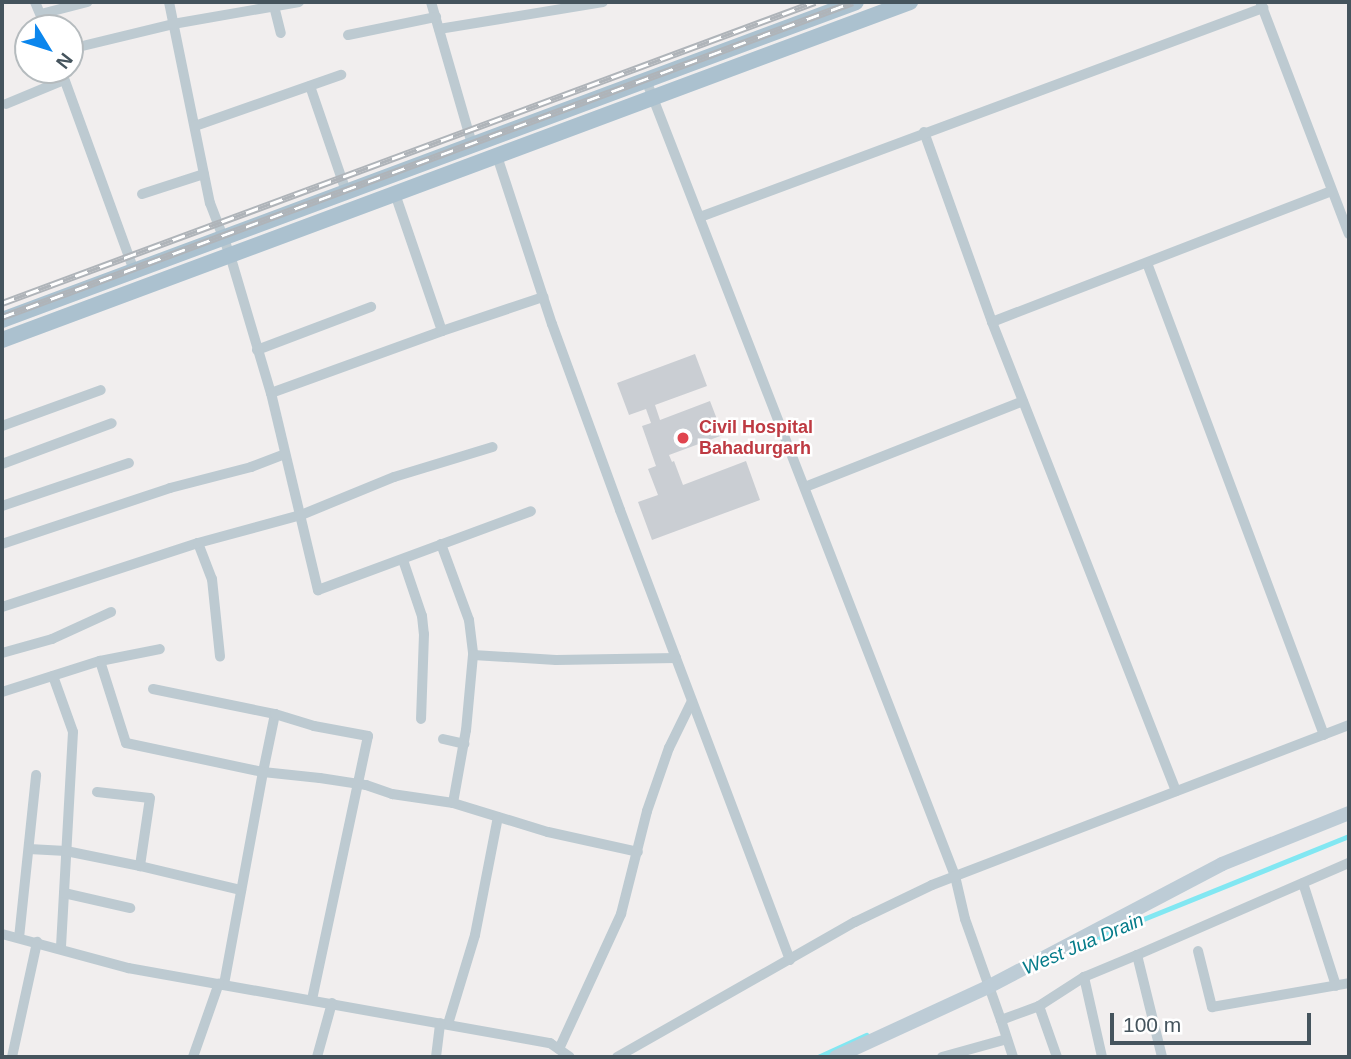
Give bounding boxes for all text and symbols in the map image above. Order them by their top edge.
north arrow [14,14,84,84]
text: N [52,49,77,73]
place label: Civil Hospital Bahadurgarh [699,417,813,460]
marker: Civil Hospital Bahadurgarh [673,428,693,448]
water label: West Jua Drain [1019,908,1147,980]
scale bar [1113,1000,1314,1044]
text: 100 m [1123,1013,1181,1036]

